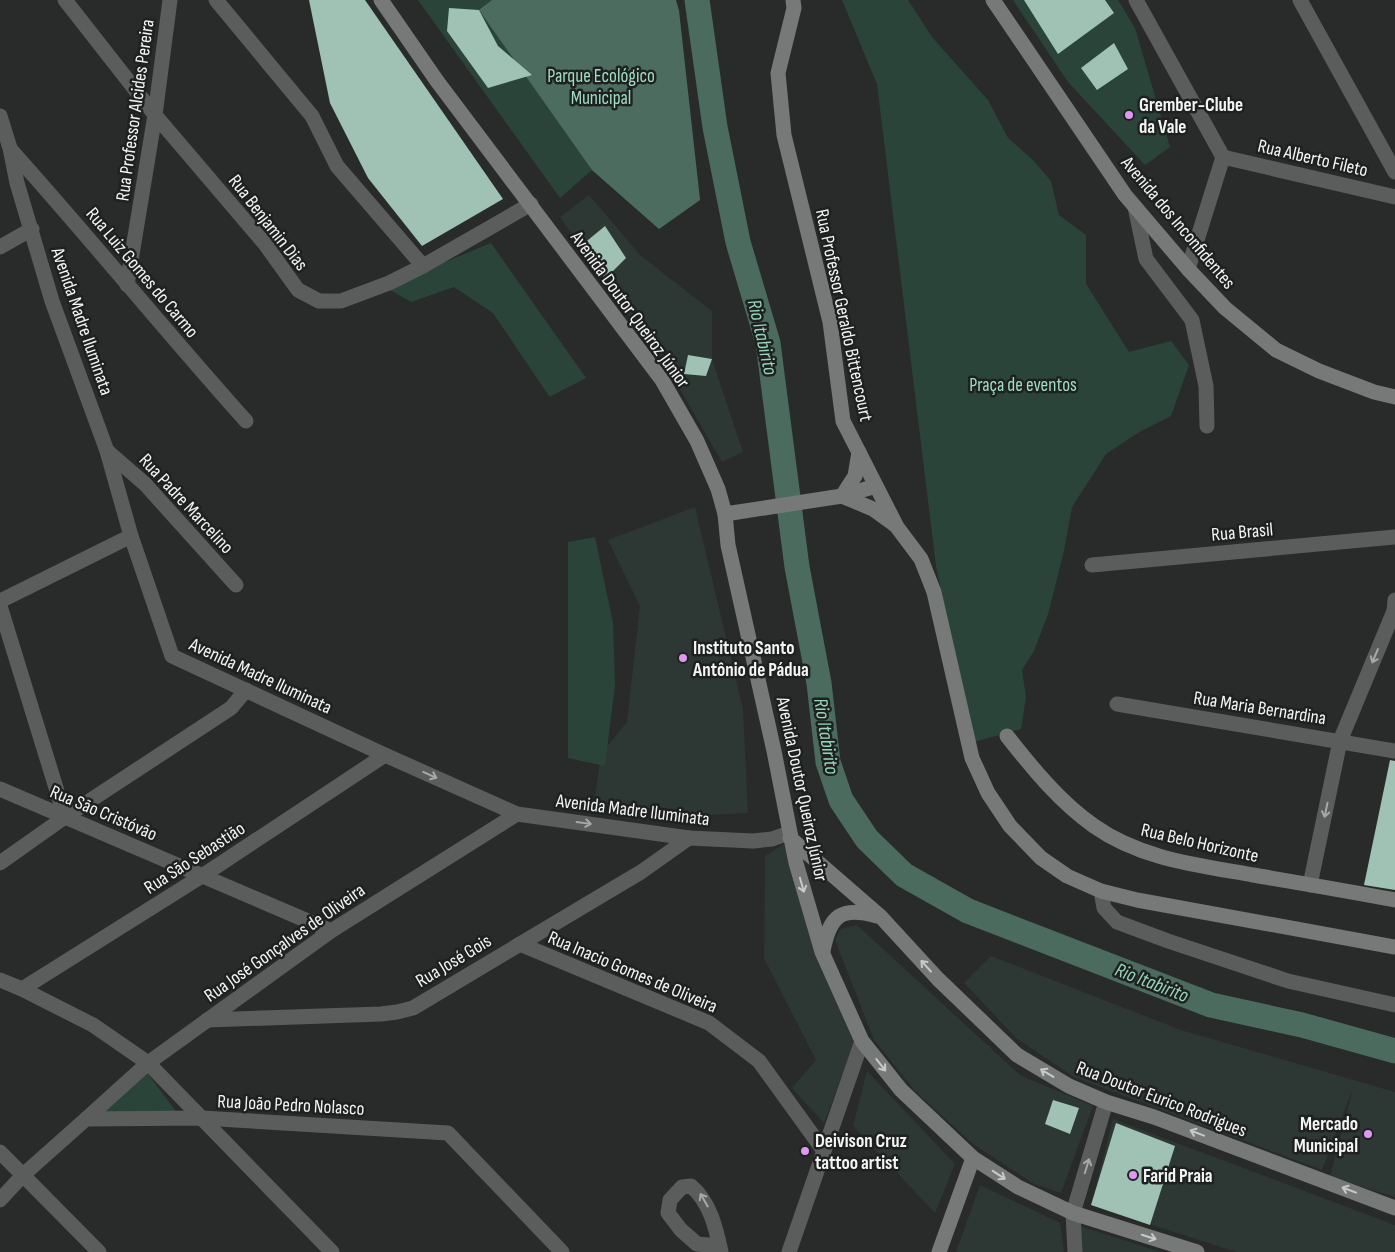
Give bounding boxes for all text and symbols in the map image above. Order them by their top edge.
street label: Rua Professor Alcides Pereira [111,18,160,203]
park label: Parque Ecológico Municipal [547,65,655,110]
place label: Grember-Clube da Vale [1139,94,1243,139]
marker: Grember-Clube da Vale [1123,109,1135,121]
street label: Rua Alberto Fileto [1255,135,1370,182]
street label: Avenida dos Inconfidentes [1115,151,1240,294]
street label: Rua Benjamin Dias [223,170,313,276]
street label: Rua Luiz Gomes do Carmo [81,203,203,343]
street label: Rua Professor Geraldo Bittencourt [810,207,877,424]
street label: Avenida Doutor Queiroz Júnior [565,226,695,393]
street label: Avenida Madre Iluminata [45,244,118,398]
water label: Rio Itabirito [742,297,782,377]
park label: Praça de eventos [969,374,1077,397]
street label: Rua Padre Marcelino [134,449,238,559]
street label: Rua Brasil [1210,518,1274,547]
street label: Avenida Madre Iluminata [185,633,335,719]
place label: Instituto Santo Antônio de Pádua [692,637,809,682]
one-way arrow [1370,648,1380,663]
marker: Instituto Santo Antônio de Pádua [677,652,689,664]
street label: Rua Maria Bernardina [1192,687,1328,730]
street label: Avenida Doutor Queiroz Júnior [771,694,832,884]
water label: Rio Itabirito [808,696,844,776]
one-way arrow [422,770,437,780]
street label: Rua São Cristóvão [46,781,160,846]
street label: Avenida Madre Iluminata [554,790,711,831]
one-way arrow [1320,801,1330,817]
street label: Rua São Sebastião [140,817,250,899]
one-way arrow [575,818,591,828]
street label: Rua Belo Horizonte [1139,819,1261,868]
one-way arrow [798,877,808,893]
street label: Rua José Gonçalves de Oliveira [200,879,370,1007]
street label: Rua Inacio Gomes de Oliveira [544,926,721,1018]
street label: Rua José Gois [412,930,496,993]
water label: Rio Itabirito [1111,958,1192,1008]
one-way arrow [920,959,932,972]
street label: Rua Doutor Eurico Rodrigues [1073,1056,1250,1143]
one-way arrow [875,1058,886,1071]
one-way arrow [1041,1067,1055,1077]
street label: Rua João Pedro Nolasco [217,1090,365,1121]
place label: Mercado Municipal [1294,1113,1358,1158]
one-way arrow [1190,1128,1206,1137]
marker: Mercado Municipal [1362,1128,1374,1140]
place label: Deivison Cruz tattoo artist [815,1130,907,1175]
marker: Deivison Cruz tattoo artist [799,1145,811,1157]
one-way arrow [1083,1158,1093,1174]
place label: Farid Praia [1143,1165,1213,1188]
marker: Farid Praia [1127,1169,1139,1181]
one-way arrow [992,1170,1006,1180]
one-way arrow [1342,1185,1358,1194]
one-way arrow [698,1194,708,1208]
one-way arrow [1140,1232,1156,1242]

